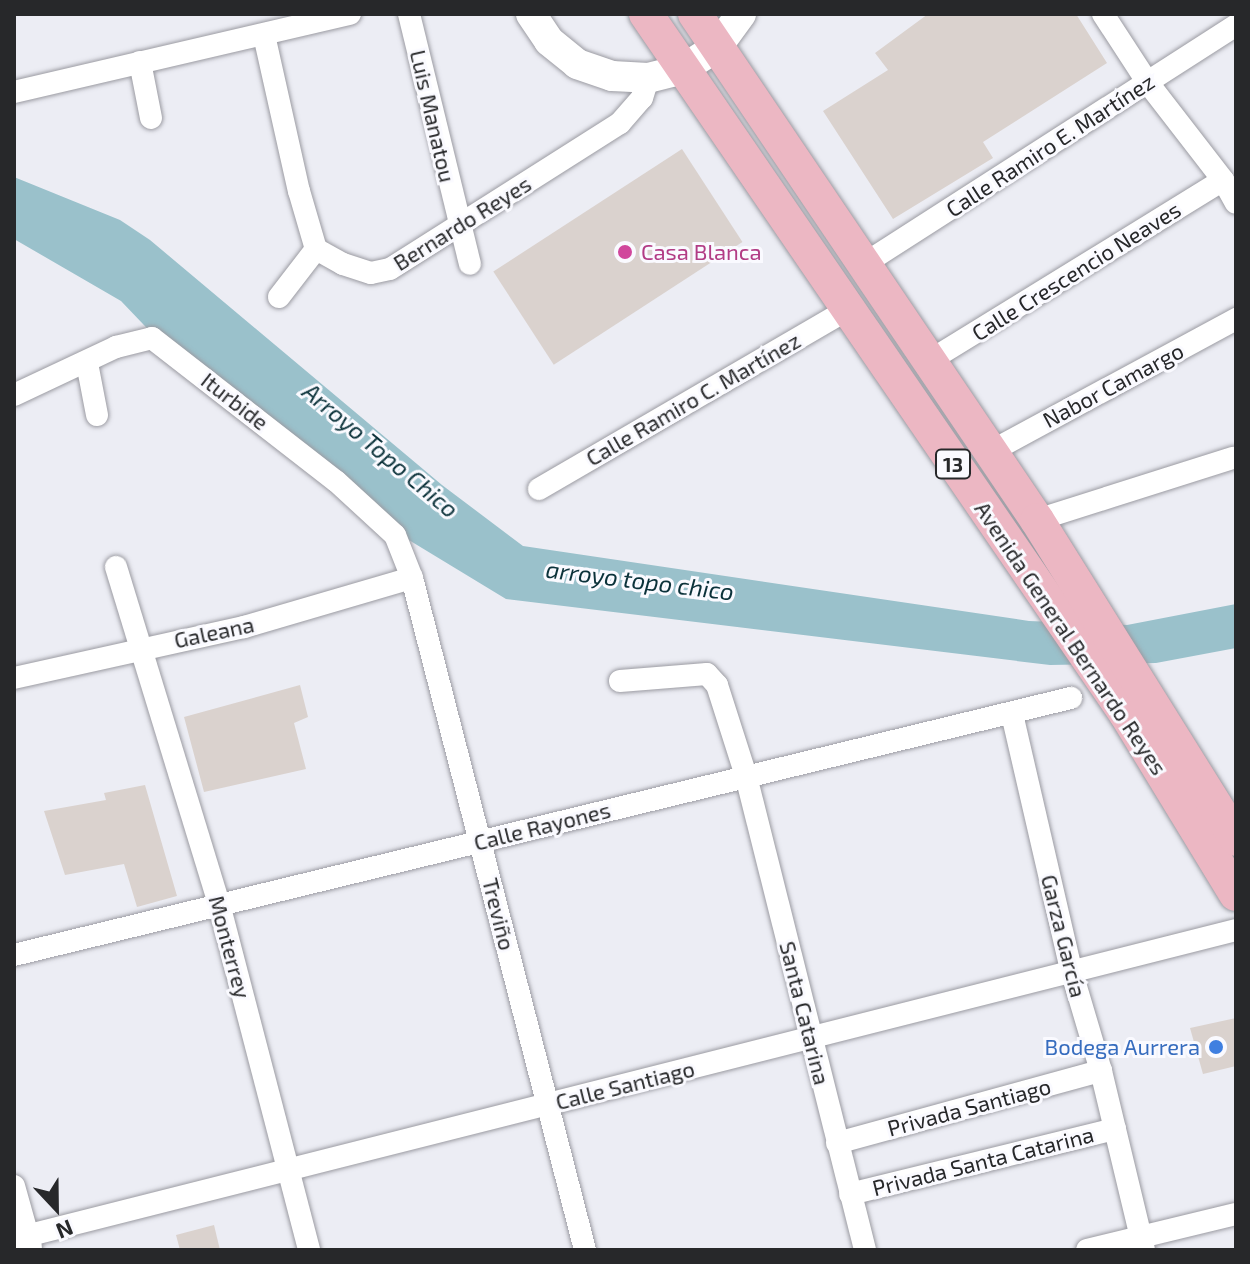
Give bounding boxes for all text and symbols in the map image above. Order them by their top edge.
street label: Luis Manatou [405,47,461,185]
street label: Calle Ramiro E. Martínez [941,68,1159,222]
street label: Bernardo Reyes [388,170,536,276]
street label: Calle Crescencio Neaves [967,196,1185,346]
place label: Casa Blanca [641,239,762,265]
marker: Casa Blanca [616,243,634,261]
street label: Calle Ramiro C. Martínez [581,327,805,471]
street label: Nabor Camargo [1038,337,1188,433]
street label: Iturbide [196,367,274,435]
water label: Arroyo Topo Chico [297,376,465,524]
road number: 13 [935,448,971,480]
street label: Avenida General Bernardo Reyes [969,496,1173,780]
water label: arroyo topo chico [544,554,736,606]
street label: Galeana [172,611,256,653]
street label: Calle Rayones [471,796,613,856]
street label: Garza García [1036,872,1092,1000]
street label: Treviño [477,875,521,953]
street label: Monterrey [204,893,256,1001]
street label: Santa Catarina [774,939,836,1087]
place label: Bodega Aurrera [1044,1034,1200,1060]
marker: Bodega Aurrera [1207,1038,1225,1056]
street label: Calle Santiago [553,1055,697,1115]
street label: Privada Santiago [884,1072,1054,1142]
street label: Privada Santa Catarina [870,1121,1096,1201]
north arrow [16,1168,96,1248]
text: N [53,1215,77,1245]

